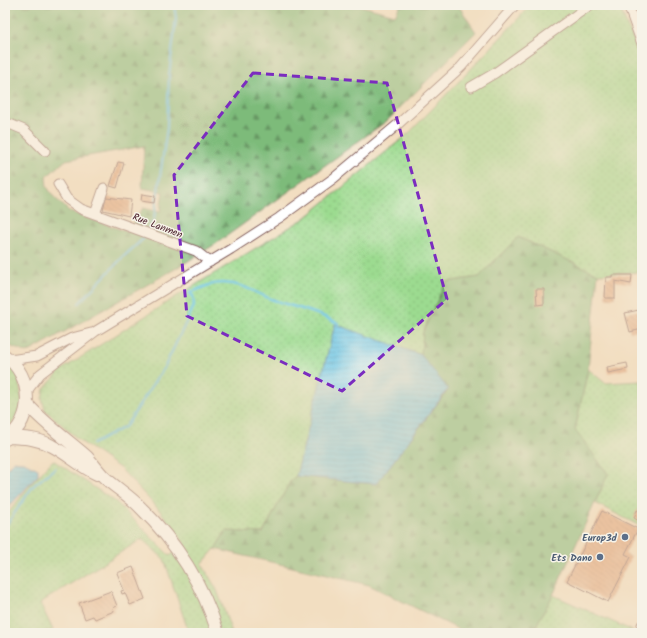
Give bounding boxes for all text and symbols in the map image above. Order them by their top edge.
street label: Rue Lanmen [130,209,185,243]
place label: Europ3d [582,530,618,546]
marker: Europ3d [620,532,630,542]
place label: Ets Dano [552,550,592,566]
marker: Ets Dano [595,552,605,562]

